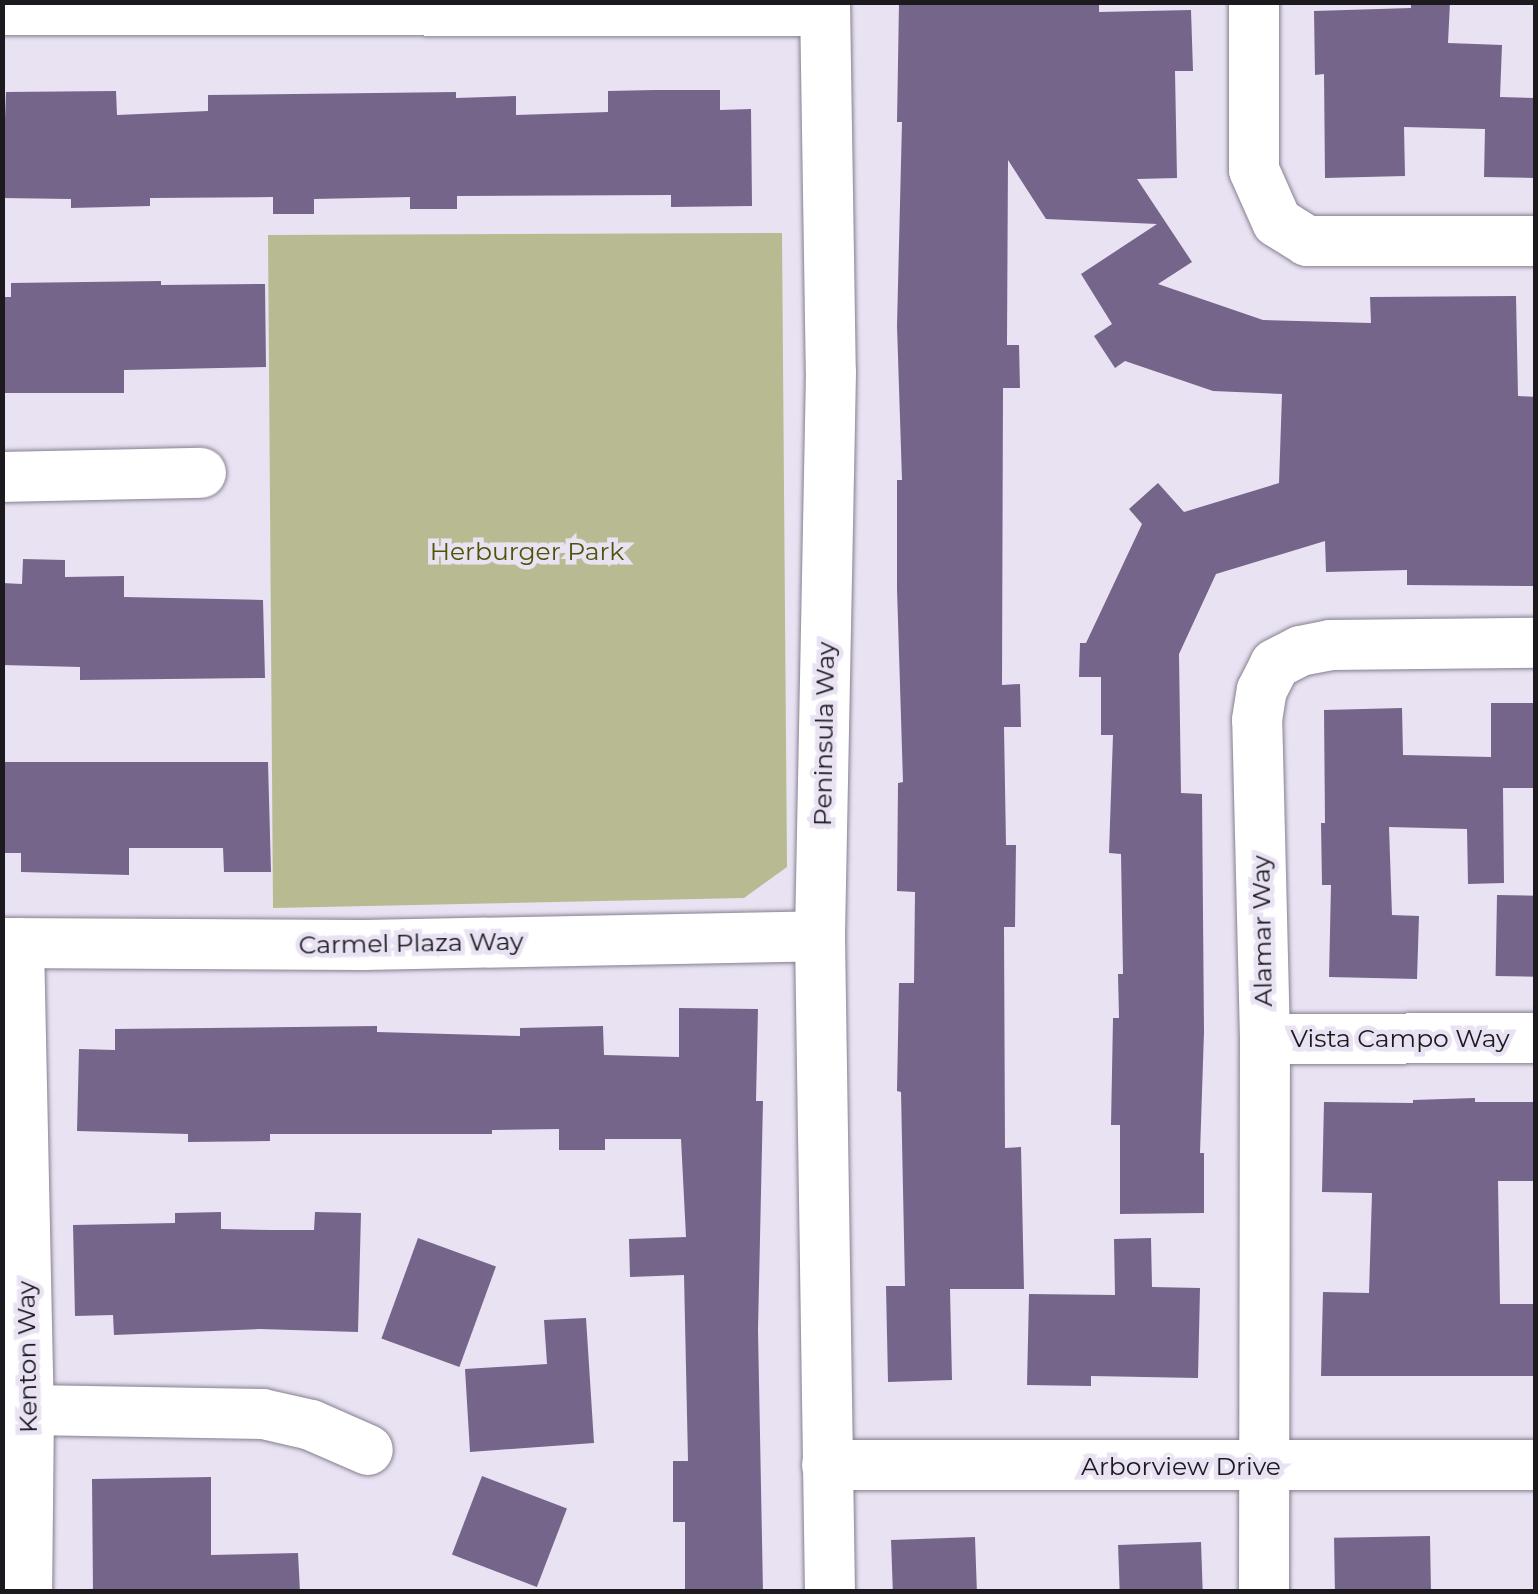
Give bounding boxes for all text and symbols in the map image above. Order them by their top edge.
park label: Herburger Park [430,536,624,566]
street label: Peninsula Way [807,642,841,826]
street label: Alamar Way [1246,855,1278,1007]
street label: Carmel Plaza Way [298,926,524,960]
street label: Vista Campo Way [1290,1023,1510,1053]
street label: Kenton Way [11,1281,43,1433]
street label: Arborview Drive [1081,1451,1281,1481]

